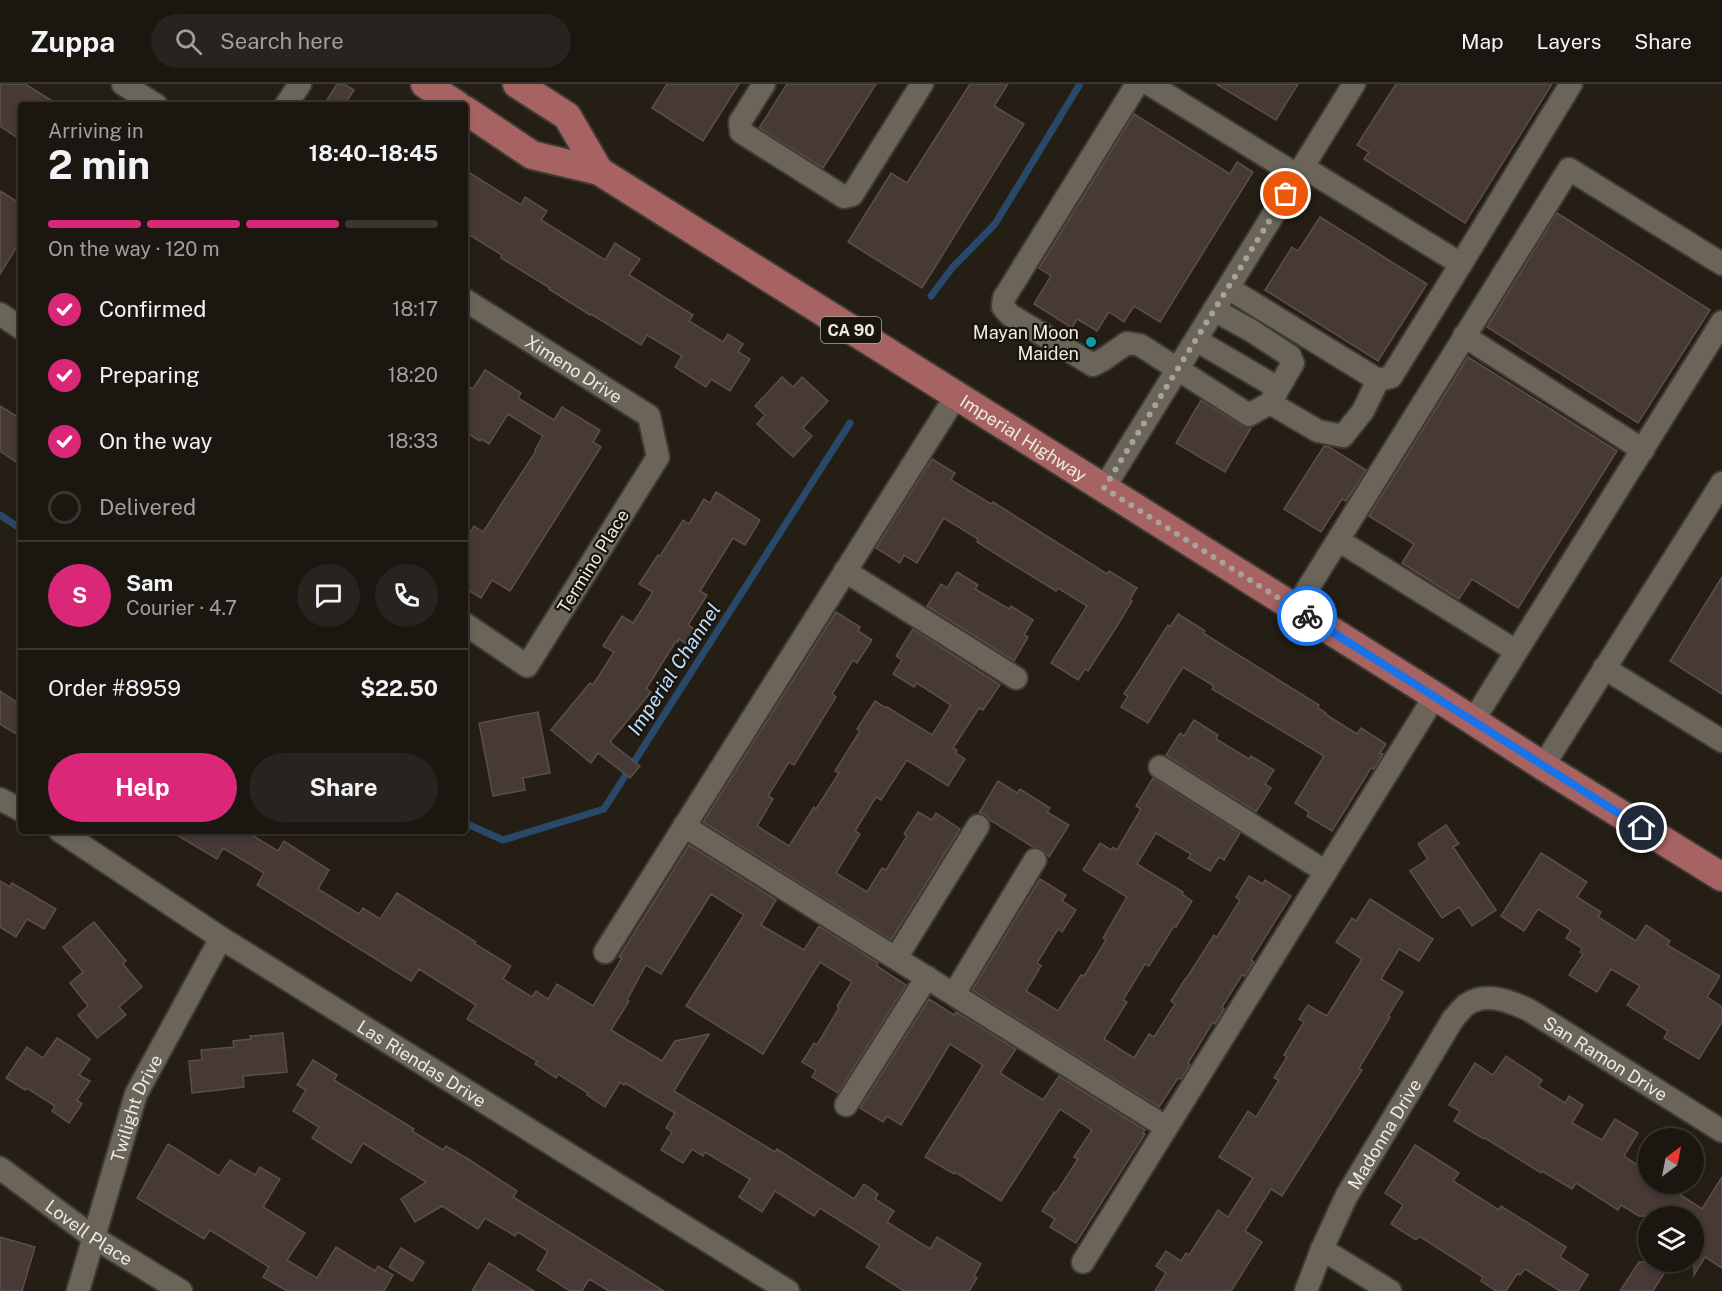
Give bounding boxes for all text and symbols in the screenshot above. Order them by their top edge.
search box [151,14,571,68]
text: Zuppa [30,25,115,58]
icon: search [172,25,205,58]
text: Search here [220,28,344,54]
text: Map [1461,29,1504,54]
text: Layers [1537,29,1601,54]
text: Share [1634,29,1692,54]
text: Arriving in [48,119,143,143]
text: 18:40–18:45 [309,140,438,166]
text: 2 min [48,142,150,188]
pin [1260,168,1311,219]
icon: bag [1269,177,1302,210]
text: On the way · 120 m [48,237,220,261]
icon: check [48,293,81,326]
text: Confirmed [99,296,206,322]
text: 18:17 [392,297,438,321]
road number: CA 90 [821,317,881,343]
place label: Mayan Moon Maiden [973,322,1079,364]
street label: Ximeno Drive [522,330,627,407]
marker: Mayan Moon Maiden [1084,335,1098,349]
icon: check [48,359,81,392]
text: Preparing [99,362,200,388]
text: 18:20 [388,363,438,387]
street label: Imperial Highway [956,390,1091,485]
icon: check [48,425,81,458]
text: On the way [99,428,212,454]
text: 18:33 [387,429,438,453]
text: Delivered [99,494,196,520]
street label: Termino Place [553,505,633,617]
button: chat [297,564,360,627]
button: phone [375,564,438,627]
text: Sam [126,570,173,596]
text: S [72,582,87,608]
courier [1277,586,1337,646]
text: Courier · 4.7 [126,596,237,620]
water label: Imperial Channel [622,598,726,740]
icon: bike [1291,600,1324,633]
text: Order #8959 [48,675,181,701]
text: $22.50 [360,675,438,701]
button: Help [48,753,237,822]
button: Share [249,753,438,822]
pin [1616,802,1667,853]
icon: home [1625,811,1658,844]
street label: San Ramon Drive [1540,1011,1672,1105]
street label: Las Riendas Drive [354,1015,490,1111]
street label: Twilight Drive [106,1051,166,1164]
street label: Madonna Drive [1343,1075,1425,1193]
north arrow [1638,1128,1704,1194]
map controls [1638,1128,1704,1272]
street label: Lovell Place [42,1195,137,1269]
button: layers [1638,1206,1704,1272]

